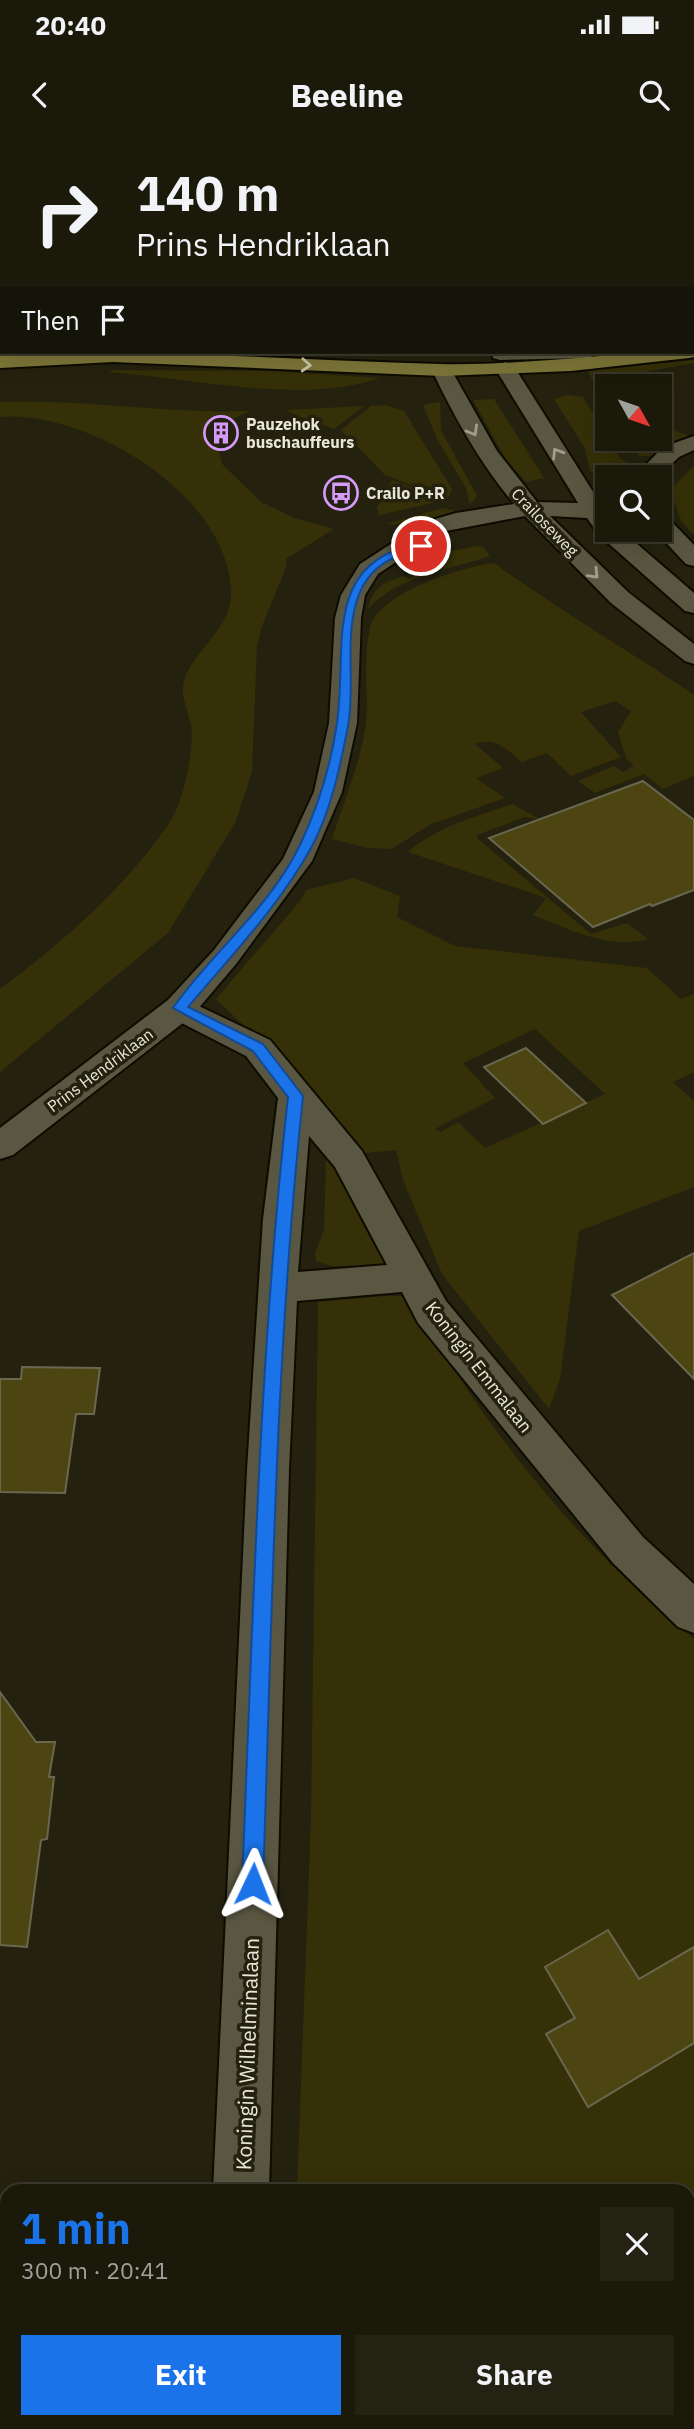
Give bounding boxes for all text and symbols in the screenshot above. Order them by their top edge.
text: 20:40 [35,8,106,42]
text: Beeline [290,74,404,116]
icon: back [21,76,59,114]
icon: search [635,76,673,114]
text: 140 m [136,161,280,224]
icon: right [21,168,112,259]
text: Prins Hendriklaan [136,223,391,265]
icon: arrive [94,301,132,339]
text: Then [21,303,80,337]
one-way arrow [300,358,311,373]
north arrow [595,374,672,452]
map controls [595,374,672,542]
building icon: Pauzehok buschauffeurs [202,414,240,452]
place label: Pauzehok buschauffeurs [246,414,354,452]
one-way arrow [465,424,478,437]
one-way arrow [552,448,565,461]
button: search [595,465,672,542]
bus stop icon: Crailo P+R [322,474,360,512]
place label: Crailo P+R [366,483,445,503]
street label: Crailoseweg [507,484,583,561]
pin [391,516,451,576]
icon: arrive [402,527,440,565]
one-way arrow [586,566,599,579]
street label: Prins Hendriklaan [43,1024,157,1116]
street label: Koningin Emmalaan [421,1297,537,1437]
position arrow [216,1847,290,1921]
street label: Koningin Wilhelminalaan [229,1937,265,2171]
text: 1 min [21,2201,131,2256]
button: close [600,2207,674,2281]
text: 300 m · 20:41 [21,2255,168,2285]
button: Exit [21,2335,341,2415]
button: Share [355,2335,674,2415]

